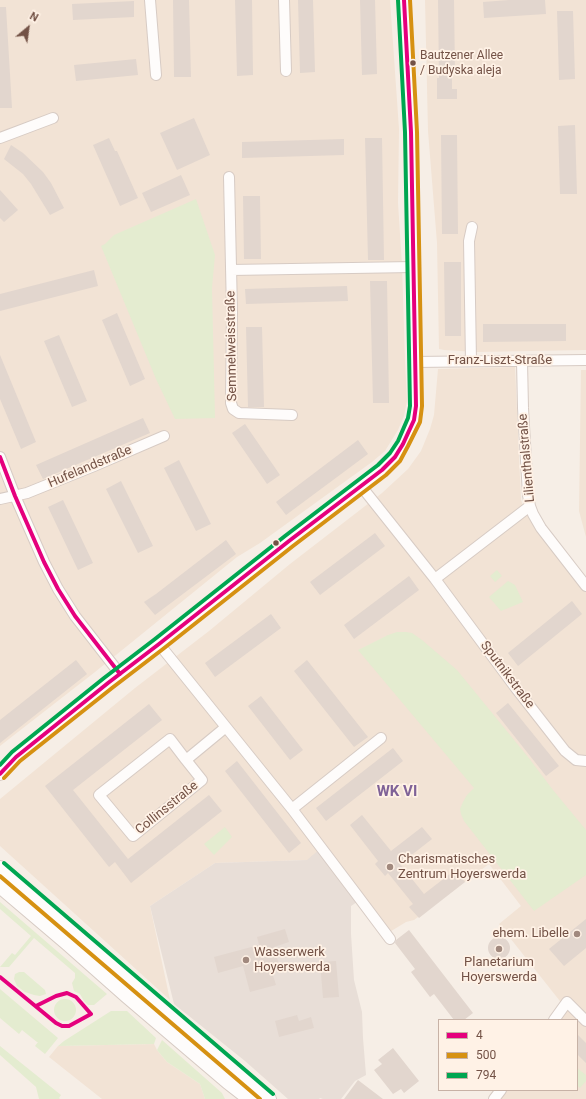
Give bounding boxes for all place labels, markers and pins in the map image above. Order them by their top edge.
place label: Bautzener Allee / Budyska aleja [420,49,503,77]
marker: Bautzener Allee / Budyska aleja [408,58,418,68]
unlabelled marker [271,538,281,548]
place label: Charismatisches Zentrum Hoyerswerda [398,852,526,883]
marker: Charismatisches Zentrum Hoyerswerda [385,862,395,872]
place label: ehem. Libelle [492,926,569,942]
marker: ehem. Libelle [572,929,582,939]
marker: Planetarium Hoyerswerda [494,944,504,954]
place label: Wasserwerk Hoyerswerda [254,945,330,976]
marker: Wasserwerk Hoyerswerda [241,955,251,965]
place label: Planetarium Hoyerswerda [461,955,537,986]

